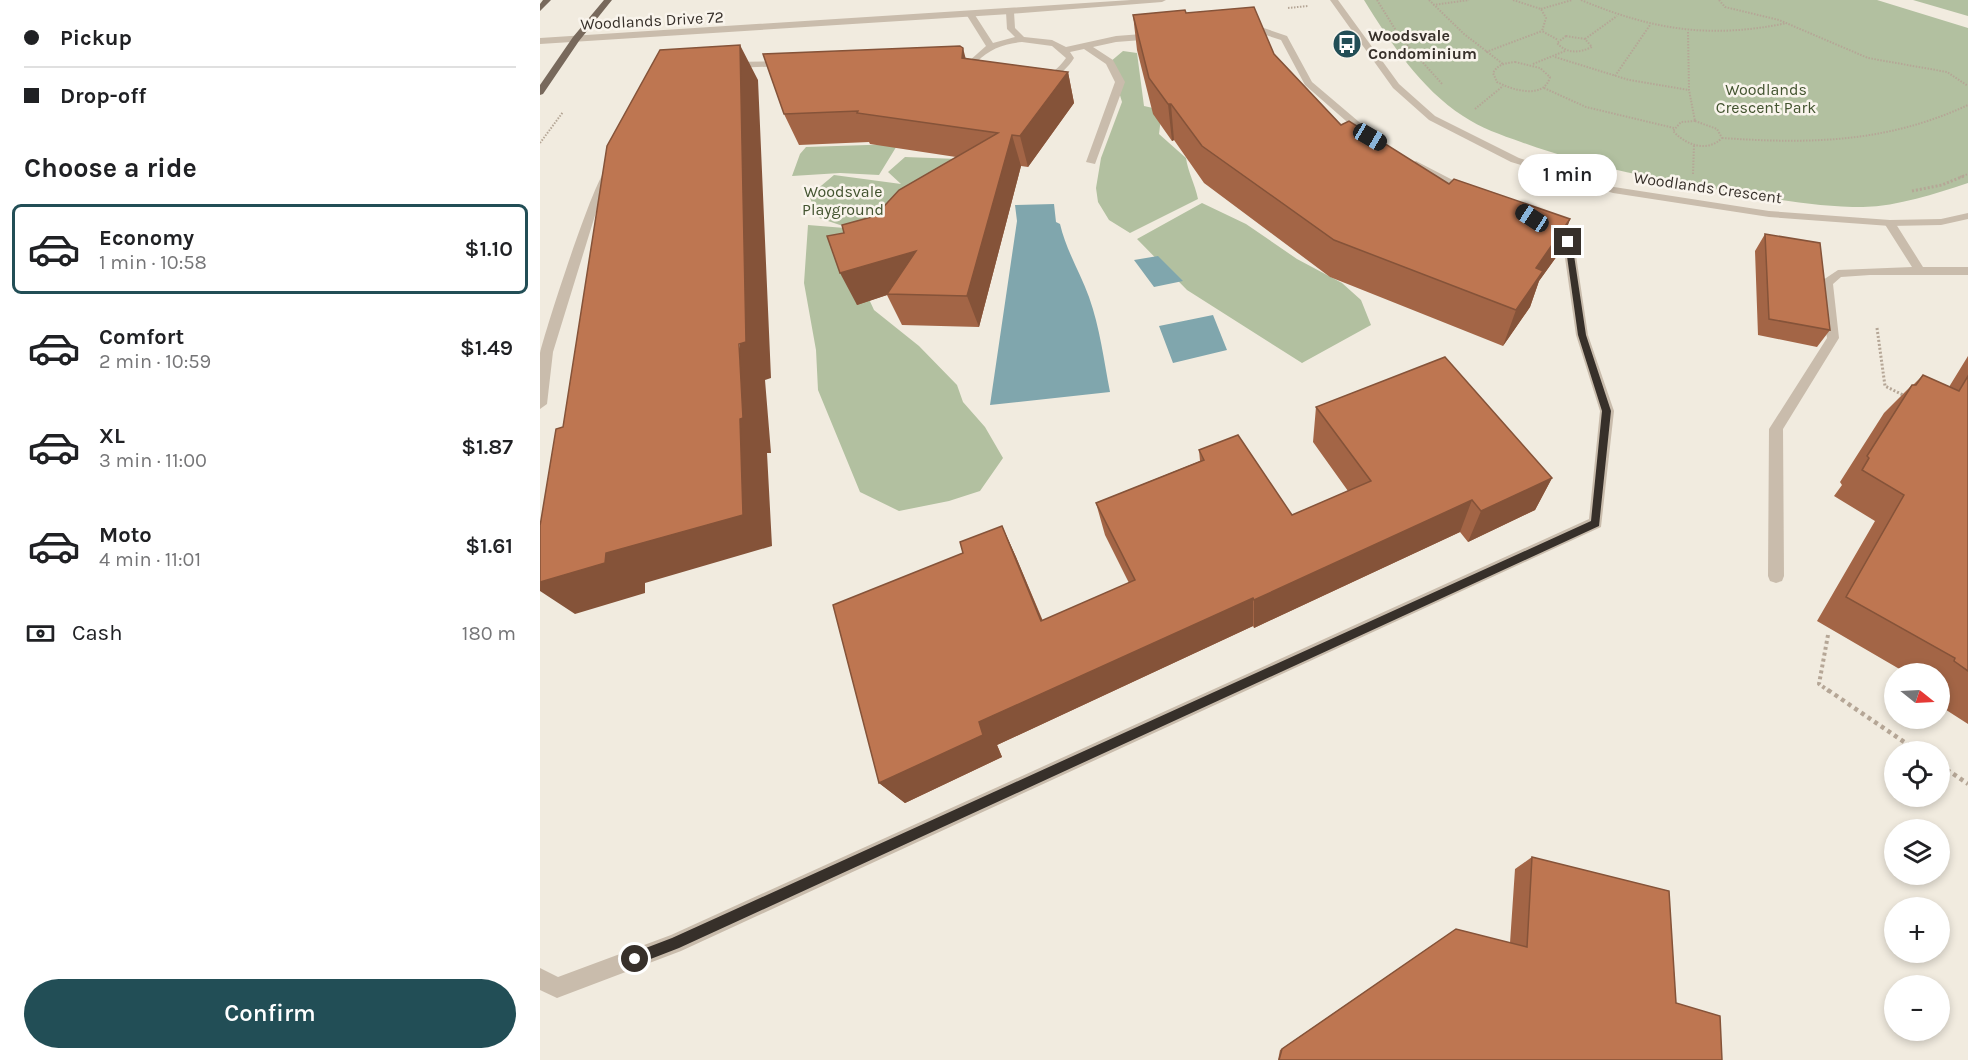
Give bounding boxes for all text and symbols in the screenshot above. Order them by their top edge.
street label: Woodlands Drive 72 [580,7,724,34]
text: Pickup [60,25,132,51]
place label: Woodsvale Condominium [1368,26,1477,63]
bus stop icon: Woodsvale Condominium [1331,28,1363,60]
park label: Woodlands Crescent Park [1716,80,1816,117]
text: Drop-off [60,83,146,109]
car [1350,120,1390,154]
text: Choose a ride [24,152,197,184]
callout: 1 min [1518,155,1618,197]
text: 1 min [1543,163,1592,186]
street label: Woodlands Crescent [1632,168,1783,207]
park label: Woodsvale Playground [802,182,884,219]
car [1512,201,1552,235]
icon: car [27,222,81,276]
text: Economy [99,225,194,251]
route end [1554,228,1581,255]
text: $1.10 [465,236,513,262]
text: 1 min · 10:58 [99,251,207,274]
icon: car [27,321,81,375]
text: Comfort [99,324,184,350]
text: $1.49 [460,335,513,361]
text: 2 min · 10:59 [99,350,211,373]
icon: car [27,420,81,474]
text: XL [99,423,125,449]
text: $1.87 [461,434,513,460]
text: 3 min · 11:00 [99,449,207,472]
icon: car [27,519,81,573]
text: Moto [99,522,152,548]
text: $1.61 [465,533,513,559]
text: 4 min · 11:01 [99,548,201,571]
icon: cash [24,617,57,650]
text: Cash [72,620,122,646]
text: 180 m [462,622,516,645]
north arrow [1884,663,1950,729]
map controls [1884,663,1950,1041]
button: locate [1884,741,1950,807]
button: layers [1884,819,1950,885]
button: + [1884,897,1950,963]
route start [621,945,648,972]
button: − [1884,975,1950,1041]
button: Confirm [24,979,516,1048]

